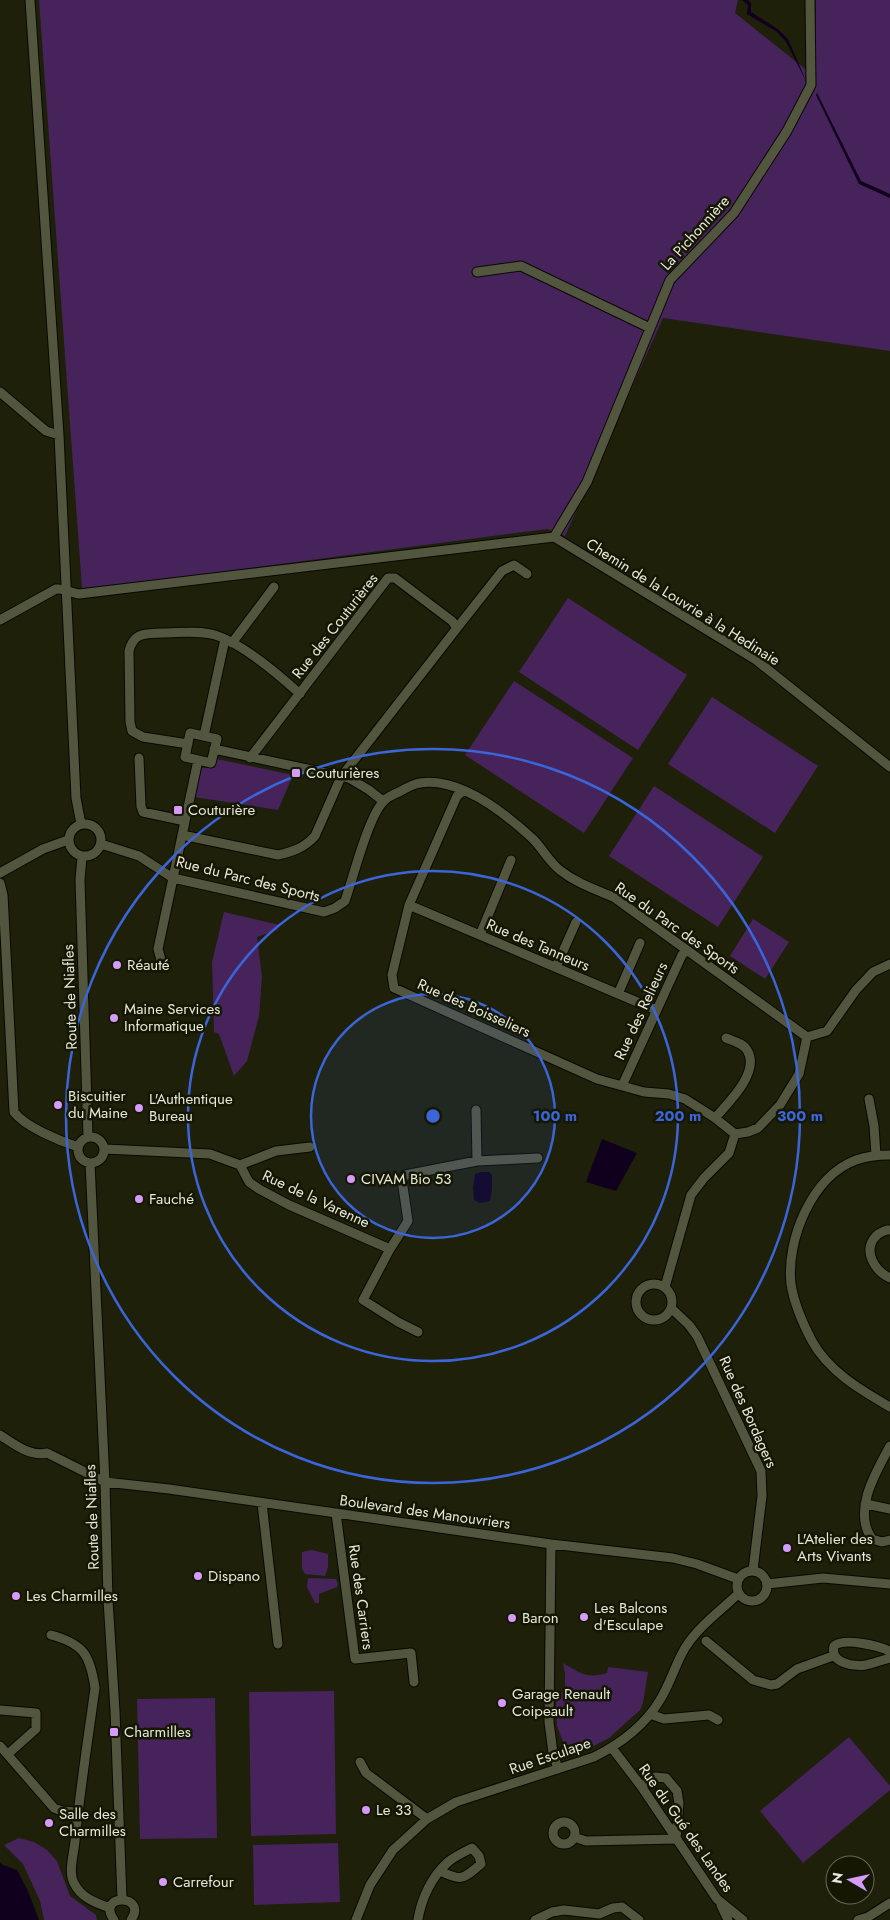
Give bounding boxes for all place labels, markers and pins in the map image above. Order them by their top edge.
place label: Couturières [306,762,379,784]
marker: Couturières [290,767,302,779]
place label: Couturière [188,799,256,821]
marker: Couturière [172,804,184,816]
place label: Réauté [127,954,170,976]
marker: Réauté [111,959,123,971]
place label: Maine Services Informatique [124,998,220,1037]
marker: Maine Services Informatique [108,1012,120,1024]
place label: Biscuitier du Maine [68,1085,128,1124]
place label: L'Authentique Bureau [149,1088,233,1127]
marker: Biscuitier du Maine [52,1099,64,1111]
marker: L'Authentique Bureau [133,1102,145,1114]
centre of rings [424,1107,442,1125]
place label: CIVAM Bio 53 [361,1168,452,1190]
marker: CIVAM Bio 53 [345,1173,357,1185]
place label: Fauché [149,1188,194,1210]
marker: Fauché [133,1193,145,1205]
place label: L'Atelier des Arts Vivants [797,1528,873,1567]
marker: L'Atelier des Arts Vivants [781,1542,793,1554]
place label: Dispano [208,1565,260,1587]
marker: Dispano [192,1570,204,1582]
place label: Les Charmilles [26,1585,118,1607]
marker: Les Charmilles [10,1590,22,1602]
place label: Les Balcons d'Esculape [594,1597,667,1636]
place label: Baron [522,1607,559,1629]
marker: Les Balcons d'Esculape [578,1611,590,1623]
marker: Baron [506,1612,518,1624]
place label: Garage Renault Coipeault [512,1683,611,1722]
marker: Garage Renault Coipeault [496,1697,508,1709]
place label: Charmilles [124,1721,191,1743]
marker: Charmilles [108,1726,120,1738]
place label: Le 33 [376,1799,411,1821]
place label: Salle des Charmilles [59,1803,126,1842]
marker: Le 33 [360,1804,372,1816]
marker: Salle des Charmilles [43,1817,55,1829]
place label: Carrefour [173,1871,235,1893]
marker: Carrefour [157,1876,169,1888]

